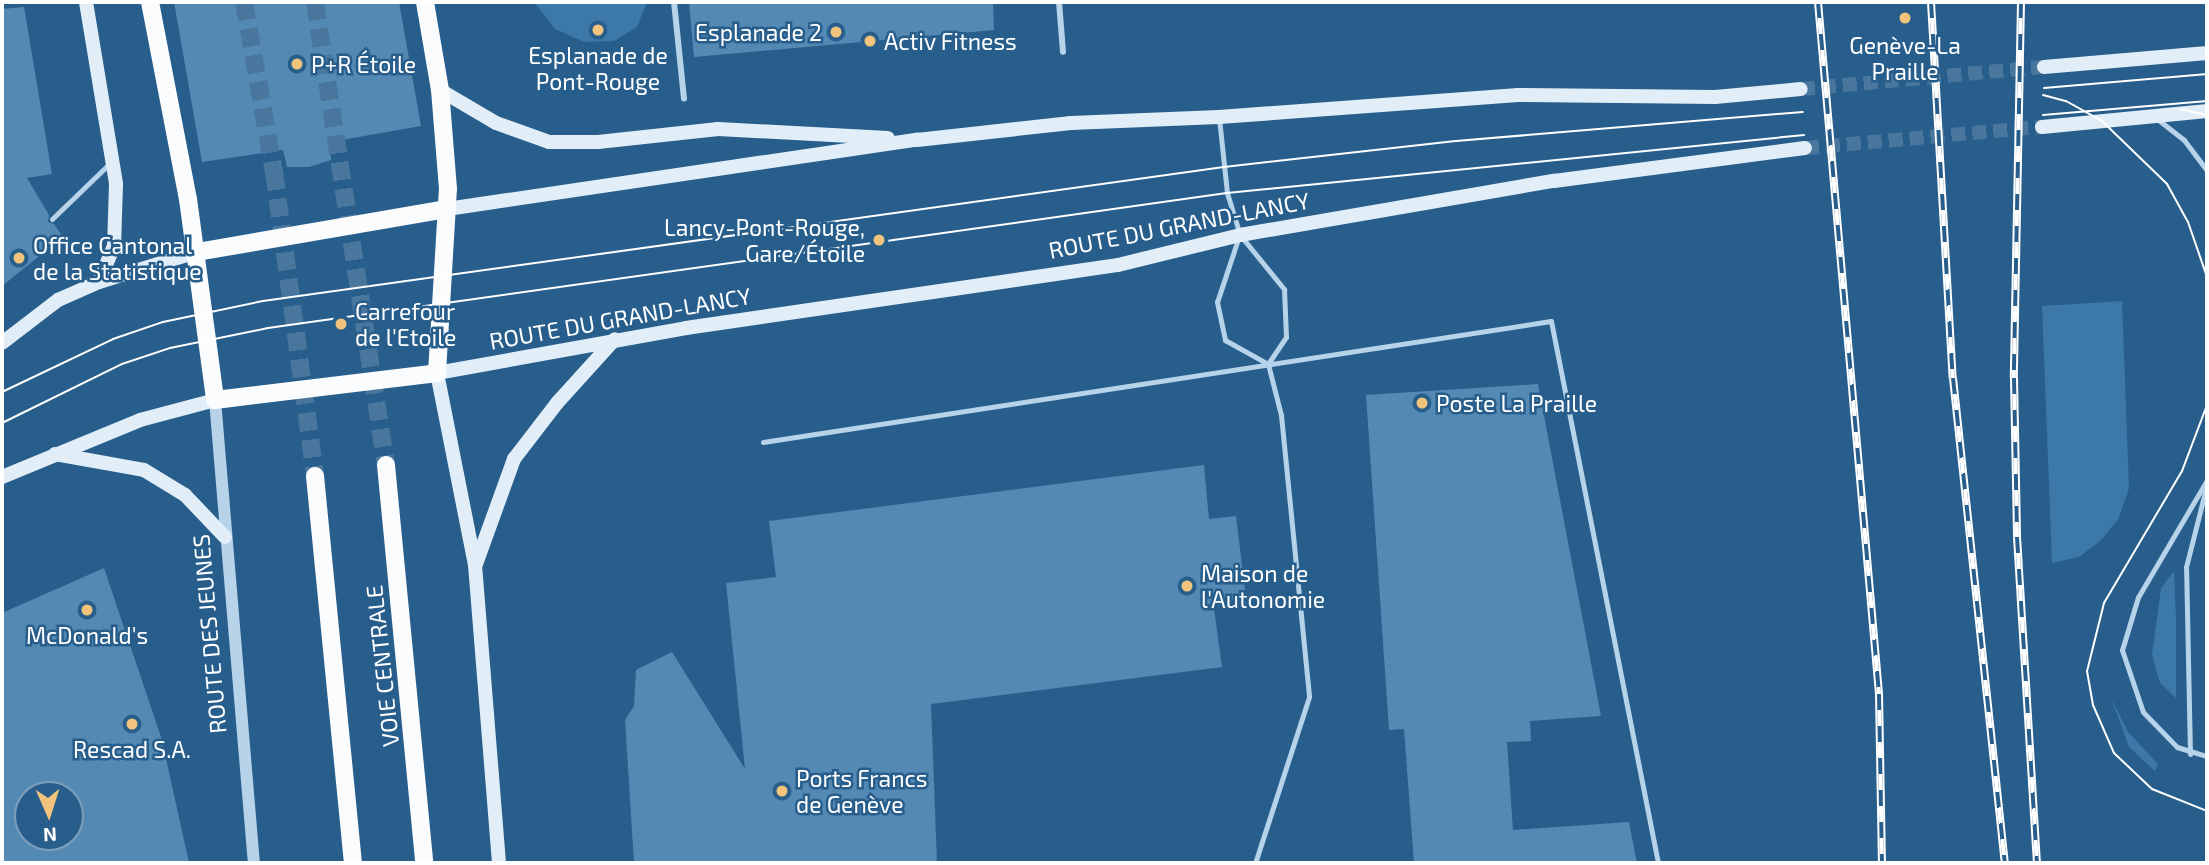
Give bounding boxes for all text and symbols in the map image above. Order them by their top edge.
marker: Genève-La Praille [1895,8,1915,28]
place label: Esplanade 2 [695,18,822,46]
marker: Esplanade de Pont-Rouge [590,22,606,38]
marker: Esplanade 2 [828,24,844,40]
place label: Activ Fitness [884,27,1017,55]
place label: Genève-La Praille [1849,31,1961,85]
marker: Activ Fitness [862,33,878,49]
place label: Esplanade de Pont-Rouge [528,41,668,95]
place label: P+R Étoile [311,50,416,78]
marker: P+R Étoile [289,56,305,72]
street label: ROUTE DU GRAND-LANCY [1046,186,1312,264]
place label: Lancy-Pont-Rouge, Gare/Étoile [664,213,865,267]
place label: Office Cantonal de la Statistique [33,231,202,285]
marker: Lancy-Pont-Rouge, Gare/Étoile [871,232,887,248]
marker: Office Cantonal de la Statistique [11,250,27,266]
street label: ROUTE DU GRAND-LANCY [487,281,753,355]
place label: Carrefour de l'Etoile [355,297,456,351]
marker: Carrefour de l'Etoile [333,316,349,332]
place label: Poste La Praille [1436,389,1597,417]
marker: Poste La Praille [1414,395,1430,411]
street label: ROUTE DES JEUNES [187,533,231,735]
place label: Maison de l'Autonomie [1201,559,1325,613]
marker: Maison de l'Autonomie [1179,578,1195,594]
street label: VOIE CENTRALE [360,584,404,748]
marker: McDonald's [79,602,95,618]
place label: McDonald's [26,621,148,649]
marker: Rescad S.A. [124,716,140,732]
place label: Rescad S.A. [73,735,191,763]
place label: Ports Francs de Genève [796,764,927,818]
north arrow [14,781,84,851]
marker: Ports Francs de Genève [774,783,790,799]
text: N [43,824,57,847]

